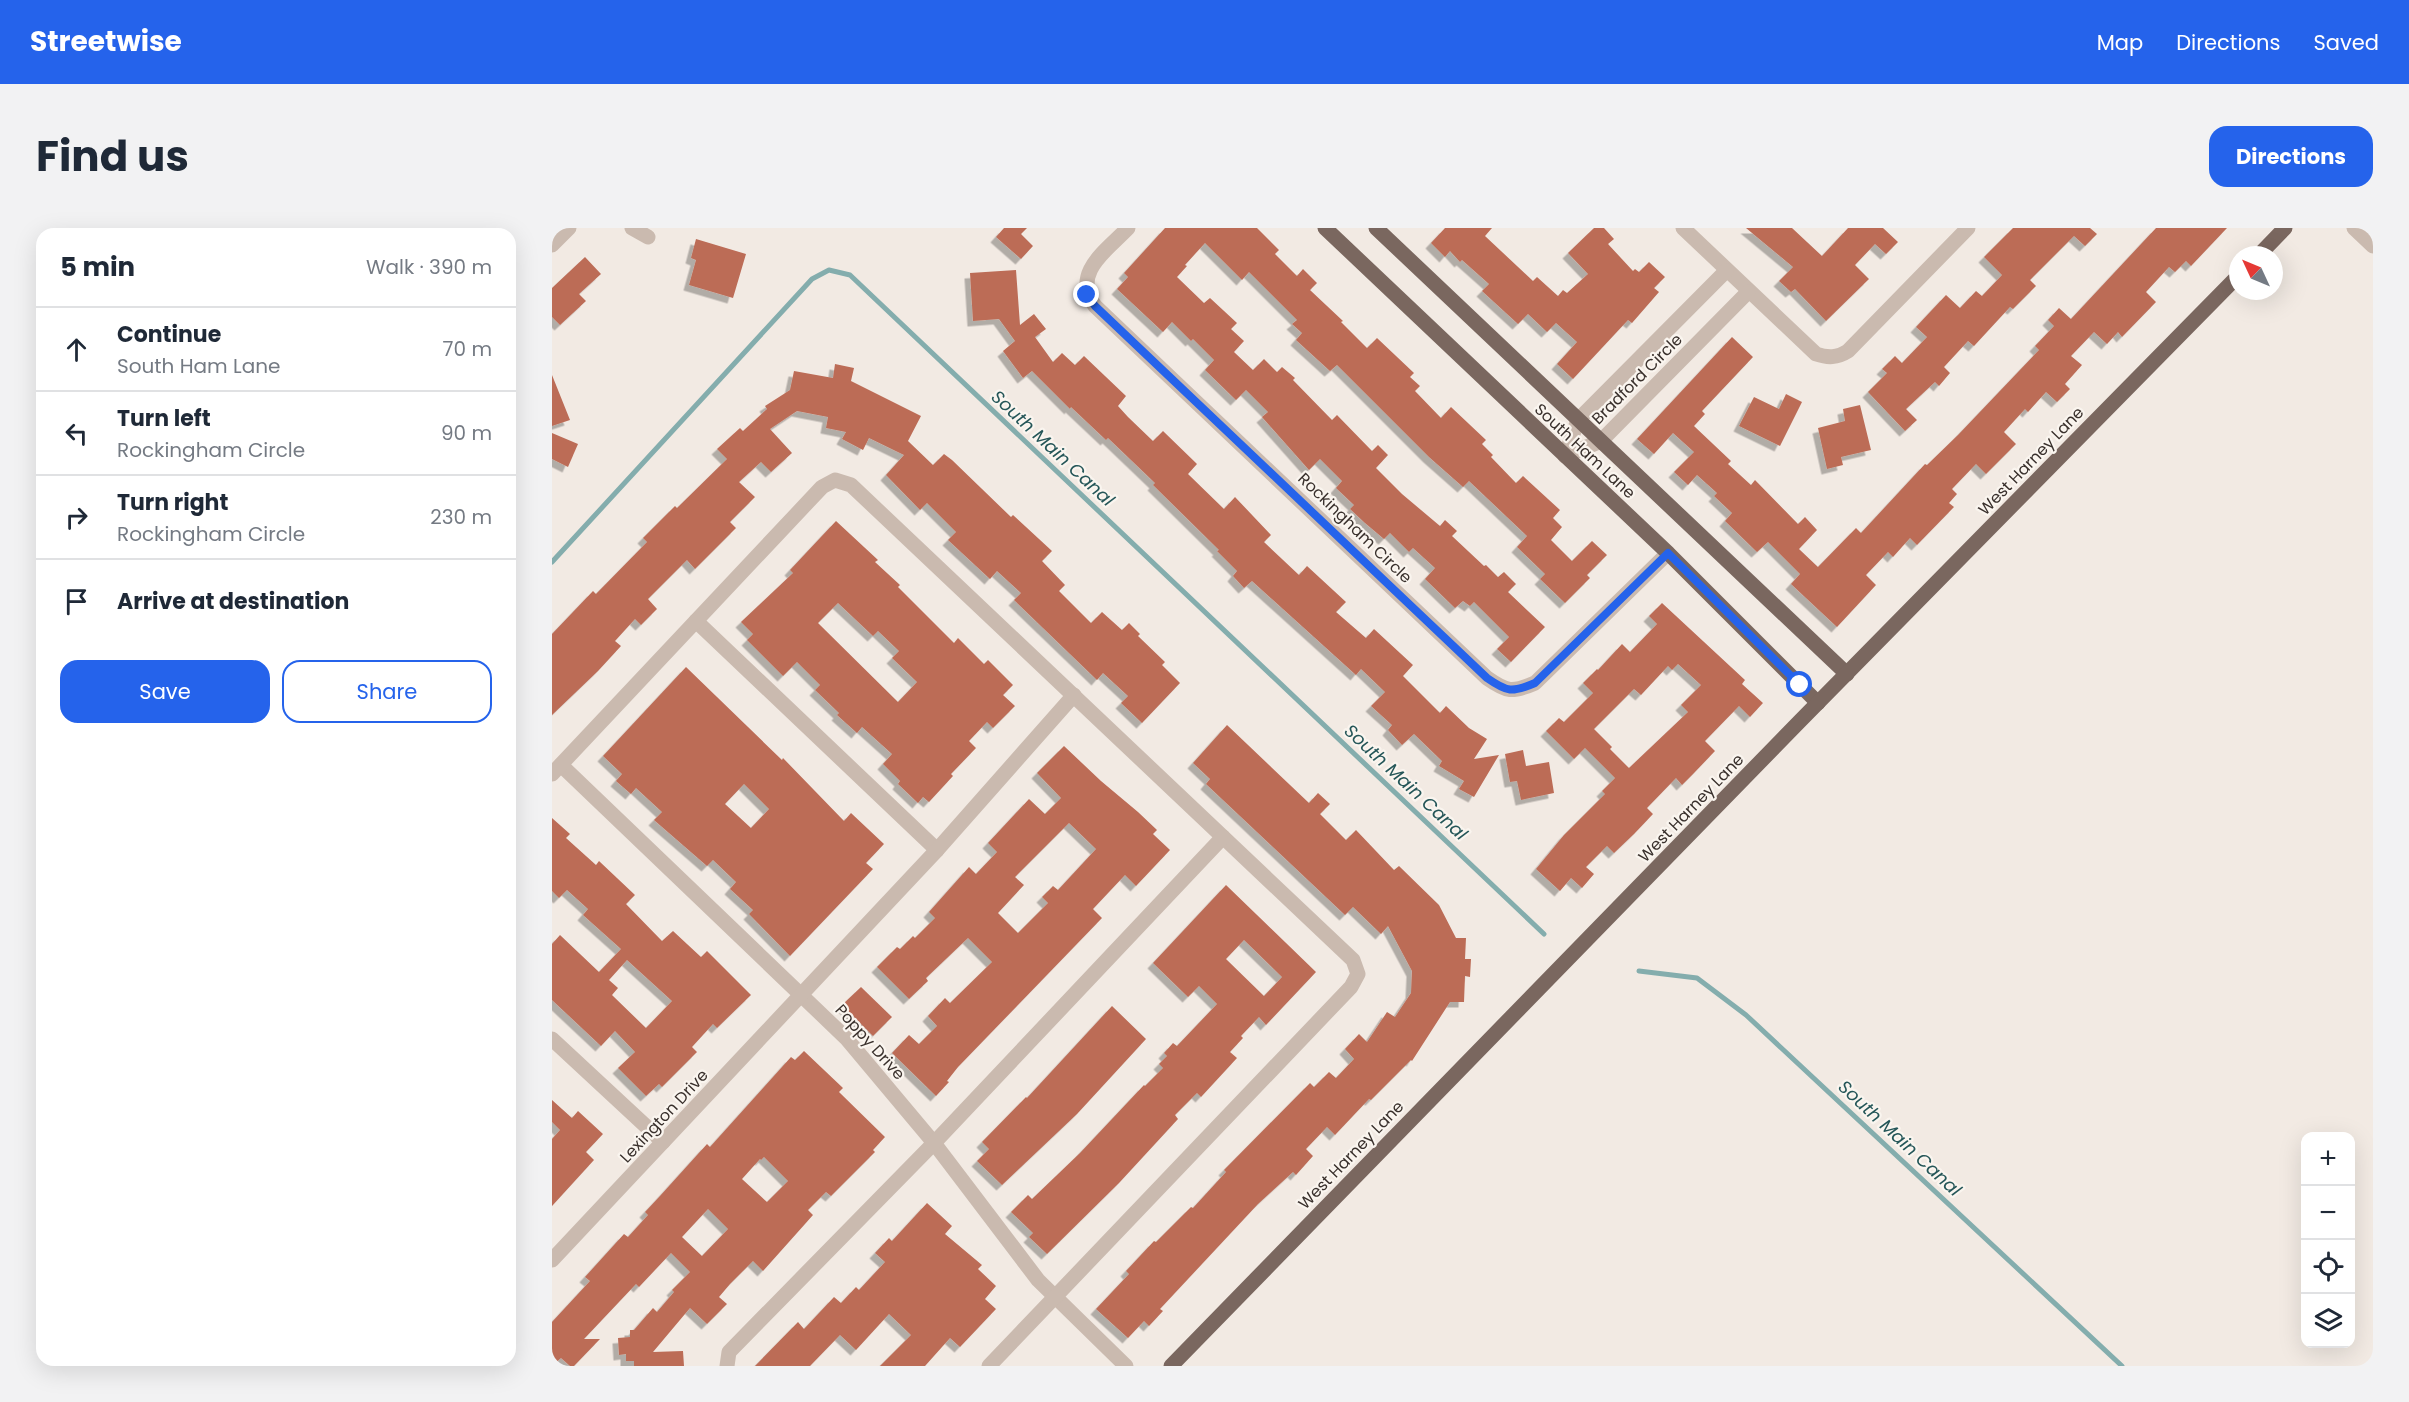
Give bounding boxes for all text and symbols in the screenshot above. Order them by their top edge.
text: Streetwise [30,22,182,61]
text: Map [2097,28,2143,57]
text: Directions [2176,28,2280,57]
text: Saved [2313,28,2379,57]
button: Directions [2209,126,2373,187]
text: Find us [36,127,189,186]
north arrow [2229,246,2283,300]
text: 5 min [60,249,135,285]
text: Walk · 390 m [366,253,492,281]
route end [1073,281,1099,307]
text: Continue [117,319,221,350]
street label: Bradford Circle [1587,328,1688,429]
icon: ahead [60,333,93,366]
text: 70 m [443,335,492,363]
text: South Ham Lane [117,352,280,380]
water label: South Main Canal [986,384,1120,512]
street label: South Ham Lane [1529,398,1641,504]
street label: West Harney Lane [1973,401,2089,520]
text: Turn left [117,403,211,434]
icon: left [60,417,93,450]
text: 90 m [441,419,492,447]
text: Rockingham Circle [117,436,305,464]
street label: Rockingham Circle [1293,467,1417,589]
text: Turn right [117,487,228,518]
icon: right [60,501,93,534]
text: 230 m [430,503,492,531]
text: Rockingham Circle [117,520,305,548]
icon: arrive [60,585,93,618]
text: Arrive at destination [117,586,349,617]
button: Save [60,660,270,723]
button: Share [282,660,492,723]
route start [1786,671,1812,697]
water label: South Main Canal [1339,718,1473,846]
street label: West Harney Lane [1633,748,1749,867]
street label: Poppy Drive [830,999,910,1085]
street label: Lexington Drive [615,1064,713,1168]
water label: South Main Canal [1833,1074,1967,1202]
street label: West Harney Lane [1293,1095,1409,1214]
map controls [2301,1132,2355,1348]
button: + [2301,1132,2355,1186]
button: − [2301,1186,2355,1240]
button: locate [2301,1240,2355,1294]
button: layers [2301,1294,2355,1348]

